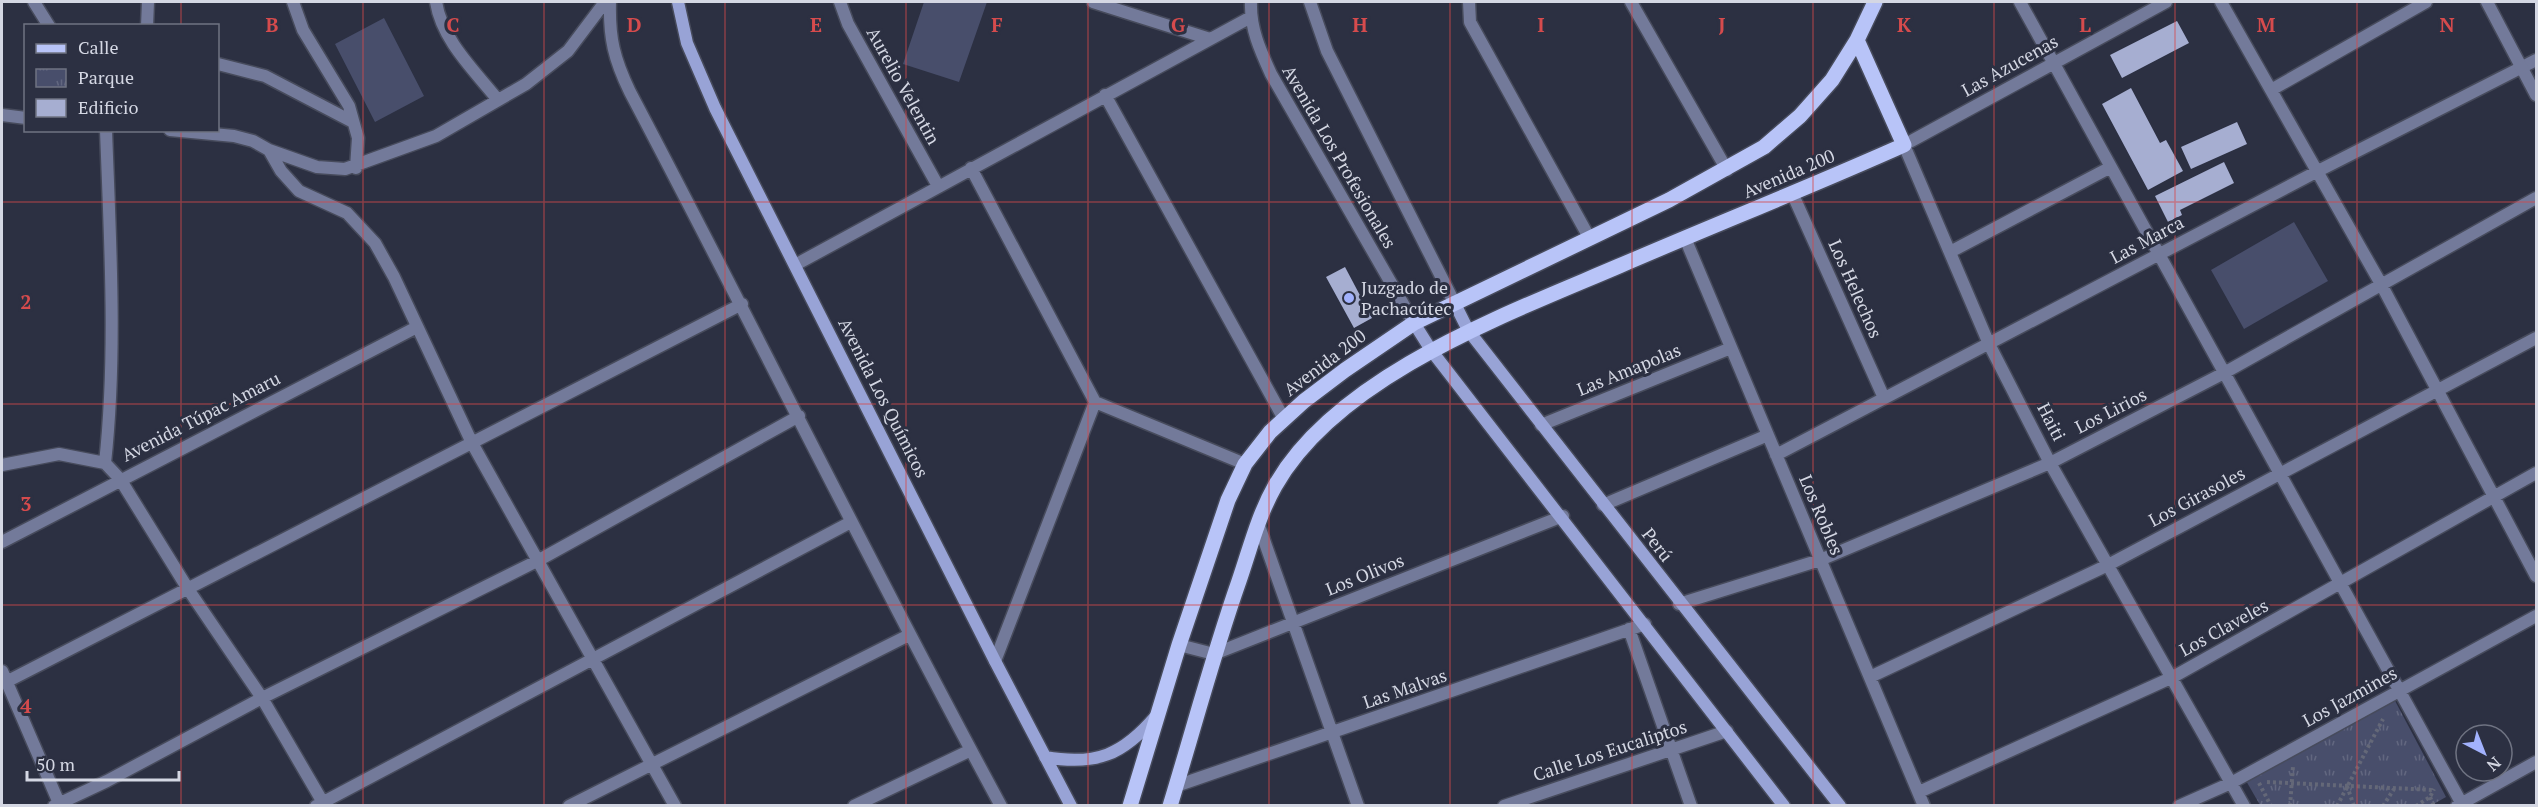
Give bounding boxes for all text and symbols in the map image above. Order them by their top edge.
text: B [266,11,279,38]
text: C [446,11,460,38]
text: D [627,11,641,38]
text: E [810,11,822,38]
text: F [991,11,1003,38]
text: G [1171,11,1185,38]
text: H [1352,11,1368,38]
text: I [1537,11,1545,38]
text: J [1718,11,1726,38]
text: K [1897,11,1912,38]
text: L [2079,11,2091,38]
text: M [2257,11,2276,38]
text: N [2439,11,2455,38]
street label: Aurelio Velentin [862,22,946,149]
legend [24,24,219,132]
street label: Las Azucenas [1957,29,2062,102]
text: Calle [78,35,119,59]
street label: Avenida Los Profesionales [1277,60,1402,253]
text: Parque [78,65,134,89]
text: Edificio [78,95,138,119]
street label: Avenida 200 [1739,143,1838,203]
street label: Las Marca [2105,210,2188,269]
street label: Los Helechos [1824,236,1888,342]
place label: Juzgado de Pachacútec [1361,275,1452,320]
text: 2 [20,288,32,315]
marker: Juzgado de Pachacútec [1342,291,1356,305]
street label: Avenida Los Químicos [833,314,935,482]
street label: Avenida 200 [1278,323,1370,401]
street label: Las Amapolas [1573,337,1684,401]
street label: Avenida Túpac Amaru [117,366,284,467]
street label: Los Lirios [2071,382,2150,438]
street label: Haiti [2032,398,2072,445]
street label: Los Girasoles [2144,461,2249,532]
street label: Los Robles [1794,471,1850,558]
text: 3 [20,490,32,517]
street label: Perú [1637,523,1678,566]
street label: Los Olivos [1322,547,1407,601]
street label: Los Claveles [2175,593,2272,661]
street label: Los Jazmines [2298,660,2401,732]
street label: Las Malvas [1360,663,1450,714]
text: 4 [20,692,32,719]
street label: Calle Los Eucaliptos [1530,714,1690,786]
north arrow [2454,723,2514,783]
scale bar [27,744,178,782]
text: 50 m [36,752,76,776]
text: N [2482,752,2506,776]

